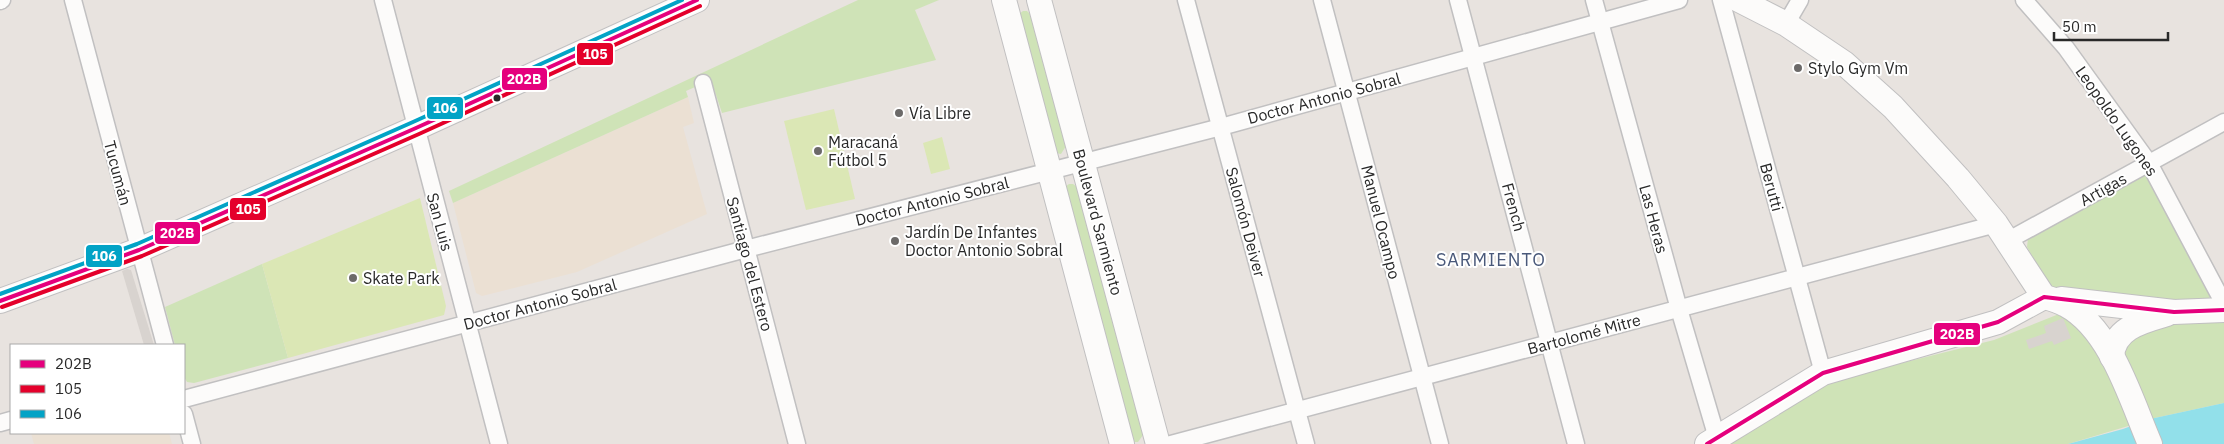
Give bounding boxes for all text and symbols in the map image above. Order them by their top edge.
scale bar [2054,10,2168,42]
text: 50 m [2062,17,2097,36]
line badge: 105 [576,42,614,66]
text: 105 [582,45,608,63]
place label: Stylo Gym Vm [1808,58,1908,78]
marker: Stylo Gym Vm [1792,62,1804,74]
street label: Leopoldo Lugones [2071,62,2163,180]
line badge: 202B [501,67,548,91]
street label: Doctor Antonio Sobral [1245,68,1403,128]
text: 202B [507,70,541,88]
unlabelled marker [492,93,502,103]
line badge: 106 [426,96,464,120]
text: 106 [432,99,458,117]
place label: Vía Libre [909,103,971,123]
marker: Vía Libre [893,107,905,119]
place label: Maracaná Fútbol 5 [828,132,899,170]
street label: Tucumán [100,138,136,208]
marker: Maracaná Fútbol 5 [812,145,824,157]
street label: Boulevard Sarmiento [1069,147,1127,297]
street label: Berutti [1756,161,1788,213]
street label: Manuel Ocampo [1357,163,1405,281]
street label: Salomón Deiver [1222,165,1270,279]
street label: Artigas [2076,168,2130,210]
street label: Doctor Antonio Sobral [853,172,1011,230]
street label: French [1498,181,1530,233]
street label: Las Heras [1635,182,1673,256]
street label: San Luis [423,191,457,253]
street label: Santiago del Estero [722,195,778,333]
line badge: 105 [229,197,267,221]
text: 105 [235,200,261,218]
line badge: 202B [154,221,201,245]
place label: Jardín De Infantes Doctor Antonio Sobral [905,222,1063,260]
text: 202B [160,224,194,242]
marker: Jardín De Infantes Doctor Antonio Sobral [889,235,901,247]
line badge: 106 [85,244,123,268]
text: 106 [91,247,117,265]
district label: SARMIENTO [1436,248,1546,271]
place label: Skate Park [363,268,440,288]
marker: Skate Park [347,272,359,284]
street label: Doctor Antonio Sobral [461,274,619,334]
street label: Bartolomé Mitre [1525,309,1643,359]
line badge: 202B [1933,322,1981,346]
text: 202B [1940,325,1974,343]
legend [10,344,185,434]
text: 202B [55,354,92,373]
text: 105 [55,379,82,398]
text: 106 [55,404,82,423]

